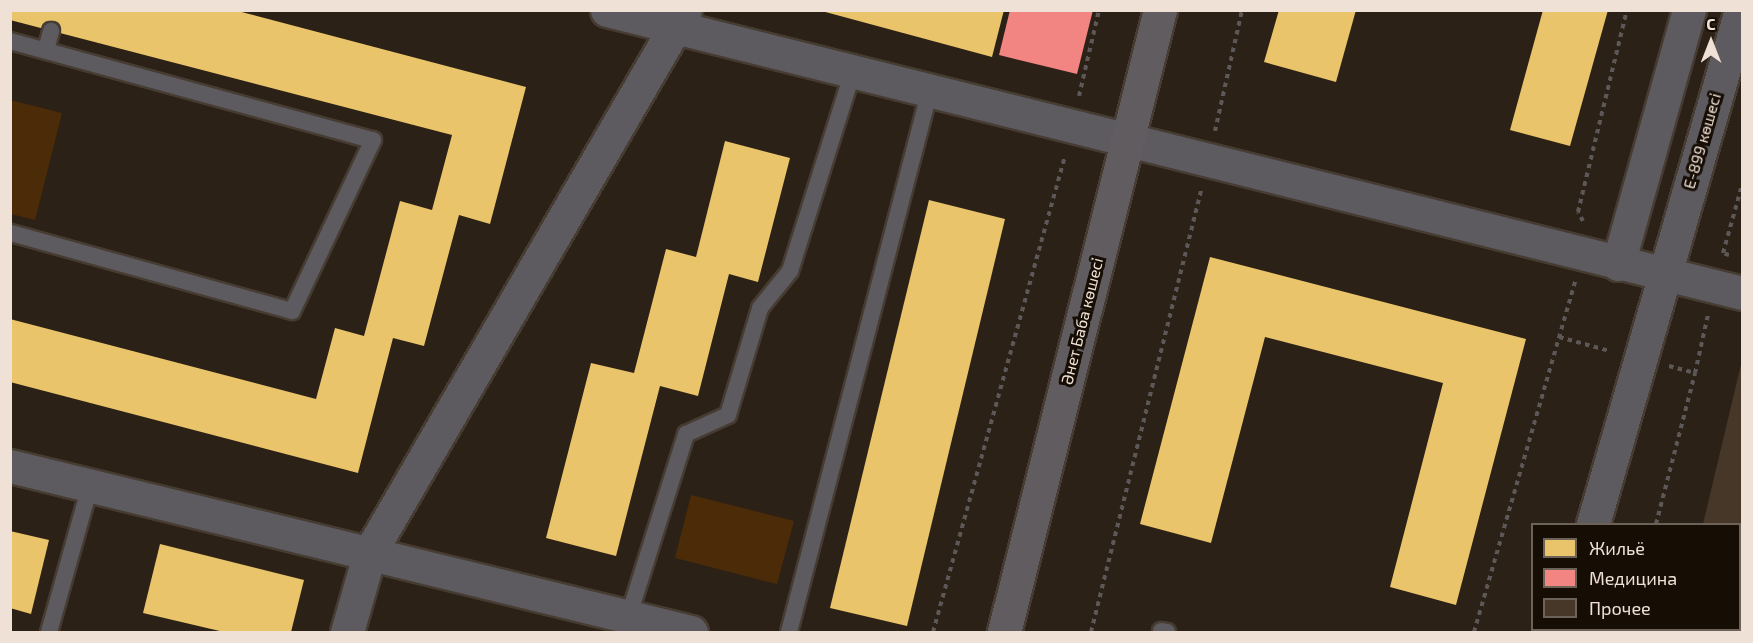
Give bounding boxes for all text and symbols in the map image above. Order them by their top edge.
north arrow [1681,12,1741,72]
text: С [1706,14,1716,33]
street label: Е-899 көшесі [1679,91,1725,191]
street label: Әнет Баба көшесі [1057,256,1107,386]
legend [1531,523,1741,631]
text: Жильё [1589,537,1645,559]
text: Медицина [1589,567,1677,589]
text: Прочее [1589,597,1651,619]

